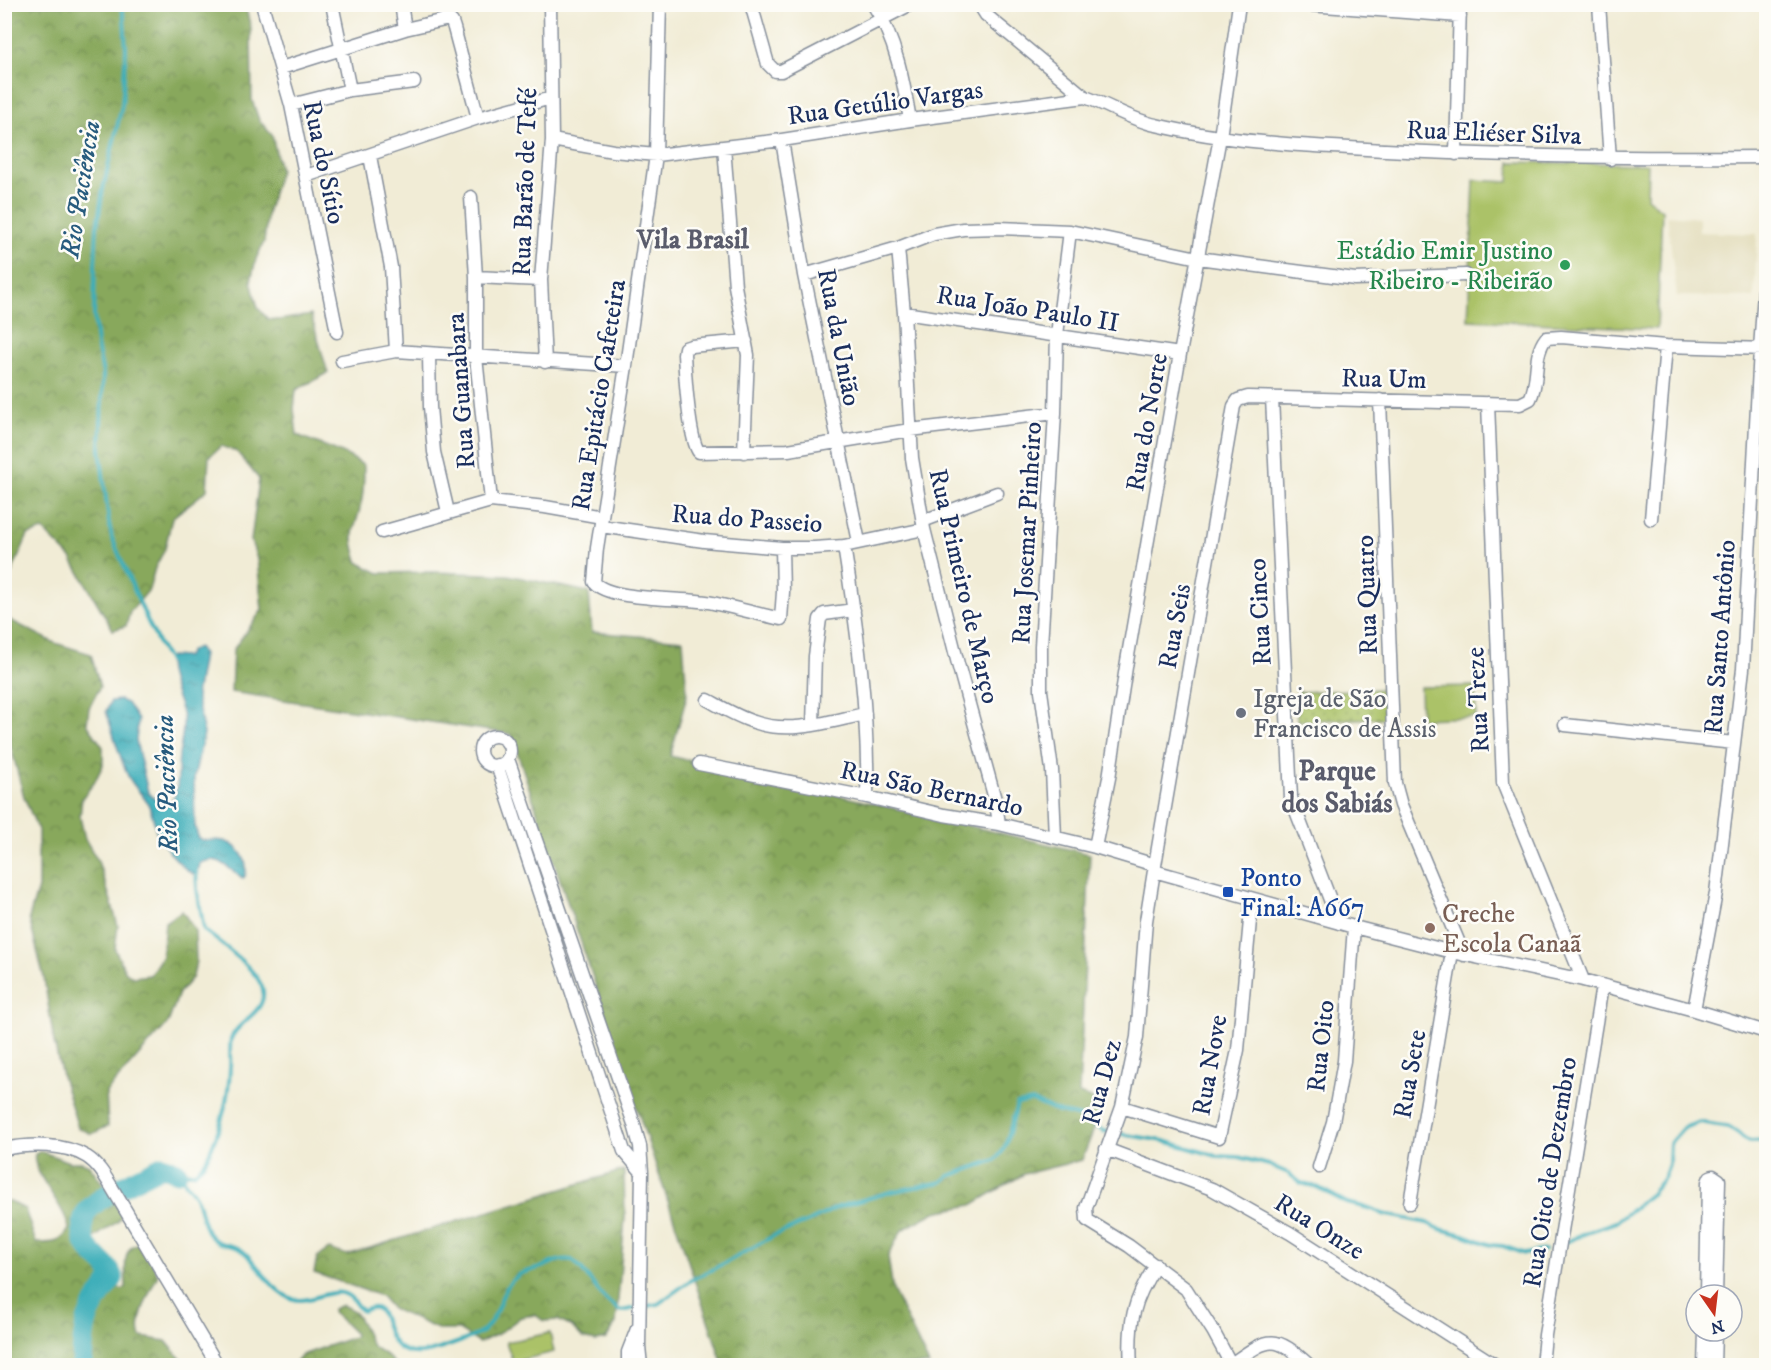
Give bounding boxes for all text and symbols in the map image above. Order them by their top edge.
street label: Rua Getúlio Vargas [785,73,985,134]
street label: Rua Barão de Tefé [506,87,545,277]
street label: Rua do Sítio [294,97,353,227]
street label: Rua Eliéser Silva [1406,114,1582,153]
water label: Rio Paciência [53,118,109,261]
district label: Vila Brasil [636,223,750,257]
place label: Estádio Emir Justino Ribeiro - Ribeirão [1336,235,1553,298]
marker: Estádio Emir Justino Ribeiro - Ribeirão [1558,258,1572,272]
street label: Rua da União [809,266,868,409]
street label: Rua Epitácio Cafeteira [565,277,634,513]
street label: Rua João Paulo II [934,279,1121,340]
street label: Rua Guanabara [440,312,483,470]
street label: Rua do Norte [1119,351,1176,494]
street label: Rua Um [1341,362,1427,397]
street label: Rua Josemar Pinheiro [1005,421,1050,645]
street label: Rua Primeiro de Março [920,466,1007,707]
street label: Rua do Passeio [670,498,824,541]
street label: Rua Quatro [1349,534,1386,655]
street label: Rua Santo Antônio [1697,539,1744,736]
street label: Rua Cinco [1241,557,1280,667]
street label: Rua Seis [1152,581,1199,672]
street label: Rua Treze [1459,646,1498,754]
place label: Igreja de São Francisco de Assis [1253,683,1437,746]
marker: Igreja de São Francisco de Assis [1234,706,1248,720]
water label: Rio Paciência [148,714,186,855]
street label: Rua São Bernardo [837,754,1026,825]
district label: Parque dos Sabiás [1281,754,1393,821]
place label: Ponto Final: A667 [1240,862,1365,925]
marker: Ponto Final: A667 [1221,885,1235,899]
place label: Creche Escola Canaã [1442,898,1581,961]
marker: Creche Escola Canaã [1423,921,1437,935]
street label: Rua Oito [1300,998,1343,1094]
street label: Rua Nove [1185,1012,1236,1118]
street label: Rua Sete [1386,1027,1435,1121]
street label: Rua Dez [1075,1036,1130,1129]
street label: Rua Oito de Dezembro [1516,1054,1585,1290]
street label: Rua Onze [1268,1187,1371,1268]
north arrow [1684,1283,1744,1343]
text: N [1709,1315,1726,1338]

